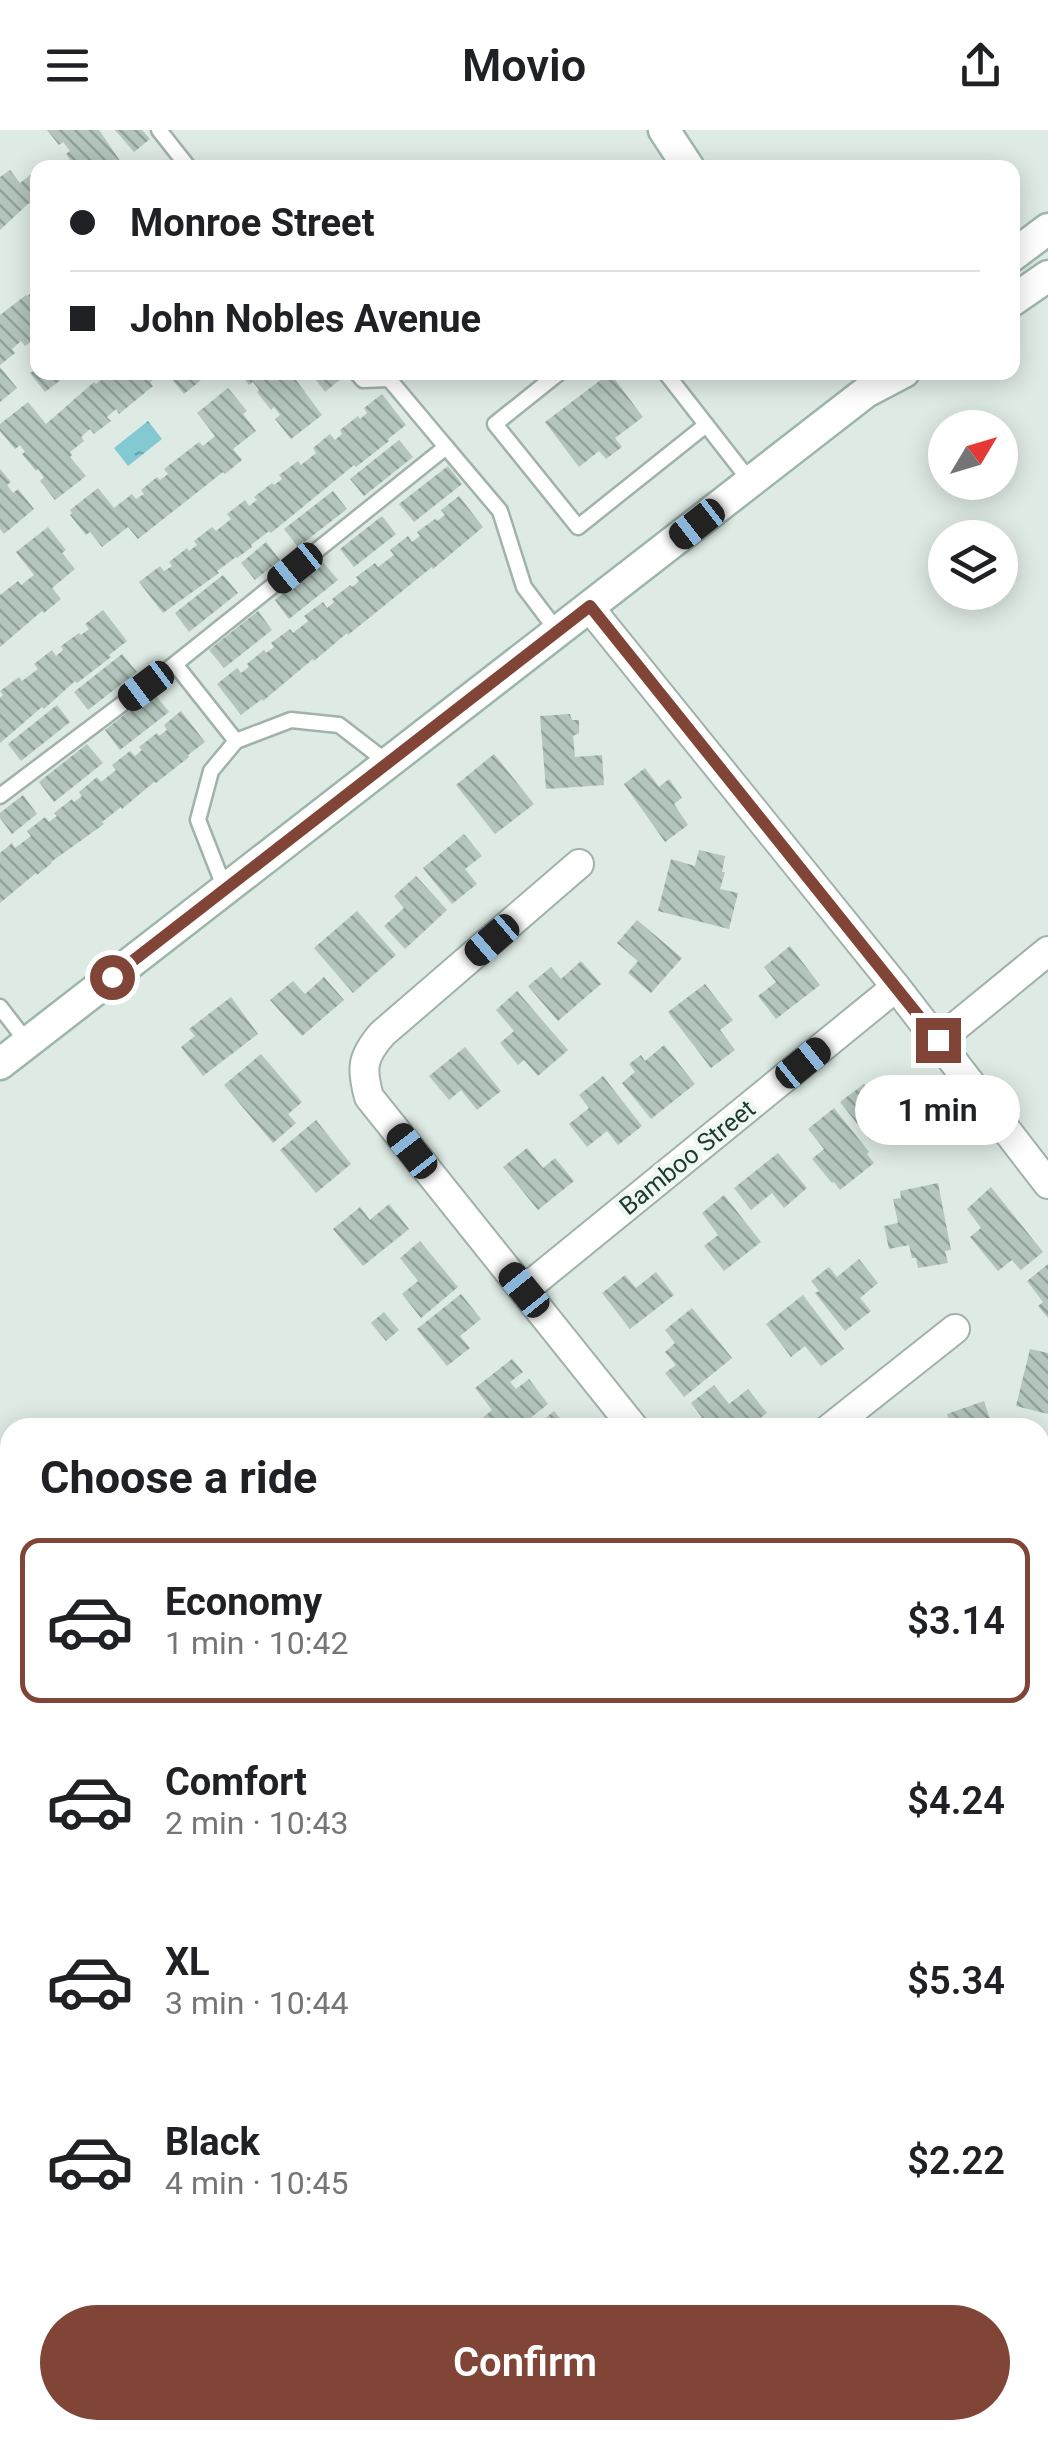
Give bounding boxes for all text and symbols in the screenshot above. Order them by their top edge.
icon: menu [40,38,95,93]
icon: share [953,38,1008,93]
text: Movio [462,39,586,92]
text: Monroe Street [130,201,375,245]
text: John Nobles Avenue [130,297,481,341]
north arrow [928,410,1018,500]
map controls [928,410,1018,610]
car [664,494,730,554]
button: layers [928,520,1018,610]
car [262,537,328,599]
car [113,656,179,716]
car [460,909,524,971]
route start [90,955,135,1000]
route end [916,1018,961,1063]
car [770,1032,836,1094]
callout: 1 min [856,1075,1020,1145]
text: 1 min [897,1091,978,1129]
street label: Bamboo Street [614,1094,761,1221]
car [382,1118,442,1184]
car [493,1257,555,1323]
text: Choose a ride [40,1451,317,1504]
icon: car [45,1576,135,1666]
text: Economy [165,1580,322,1624]
text: $3.14 [907,1599,1005,1643]
text: 1 min · 10:42 [165,1624,348,1662]
icon: car [45,1756,135,1846]
text: Comfort [165,1760,307,1804]
text: $4.24 [907,1779,1005,1823]
text: 2 min · 10:43 [165,1804,348,1842]
icon: car [45,1936,135,2026]
text: XL [165,1940,210,1984]
text: $5.34 [907,1959,1005,2003]
text: 3 min · 10:44 [165,1984,348,2022]
icon: car [45,2116,135,2206]
text: Black [165,2120,260,2164]
text: $2.22 [907,2139,1005,2183]
text: 4 min · 10:45 [165,2164,348,2202]
button: Confirm [40,2305,1010,2420]

